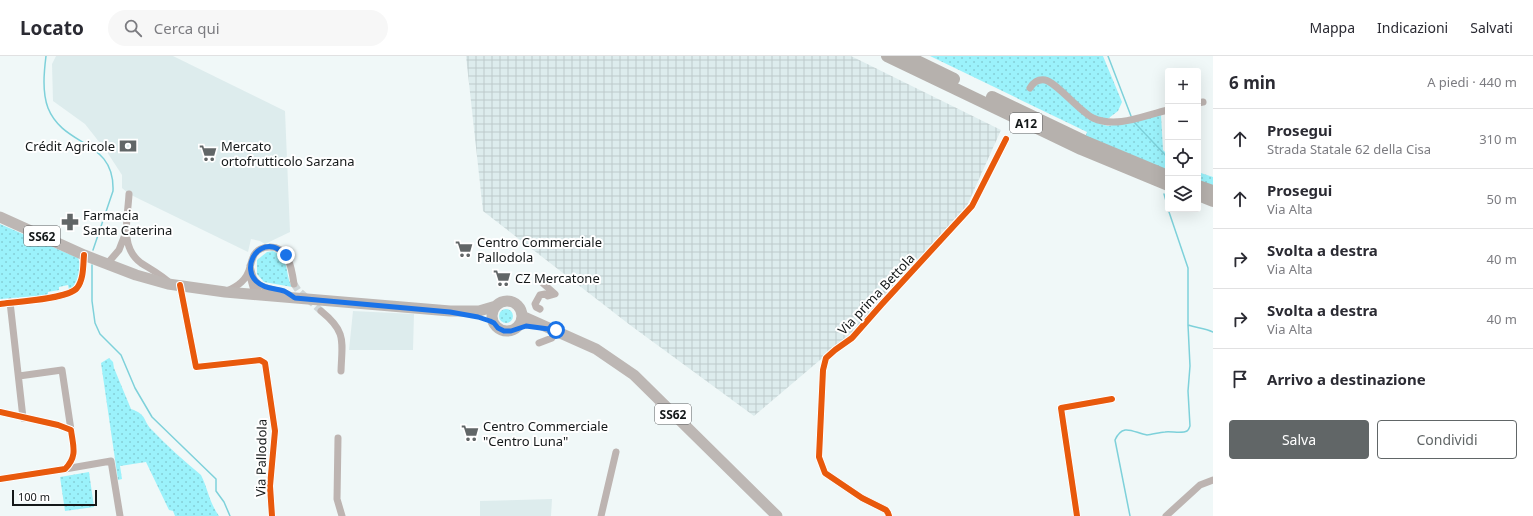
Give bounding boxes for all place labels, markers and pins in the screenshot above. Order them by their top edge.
bank icon: Crédit Agricole [118,136,138,156]
place label: Crédit Agricole [25,137,115,155]
place label: Mercato ortofrutticolo Sarzana [221,137,355,170]
supermarket icon: Mercato ortofrutticolo Sarzana [198,143,218,163]
place label: Farmacia Santa Caterina [83,206,172,239]
pharmacy icon: Farmacia Santa Caterina [60,212,80,232]
place label: Centro Commerciale Pallodola [477,233,602,266]
supermarket icon: Centro Commerciale Pallodola [454,239,474,259]
supermarket icon: CZ Mercatone [492,268,512,288]
place label: CZ Mercatone [515,269,600,287]
place label: Centro Commerciale "Centro Luna" [483,417,608,450]
supermarket icon: Centro Commerciale "Centro Luna" [460,423,480,443]

